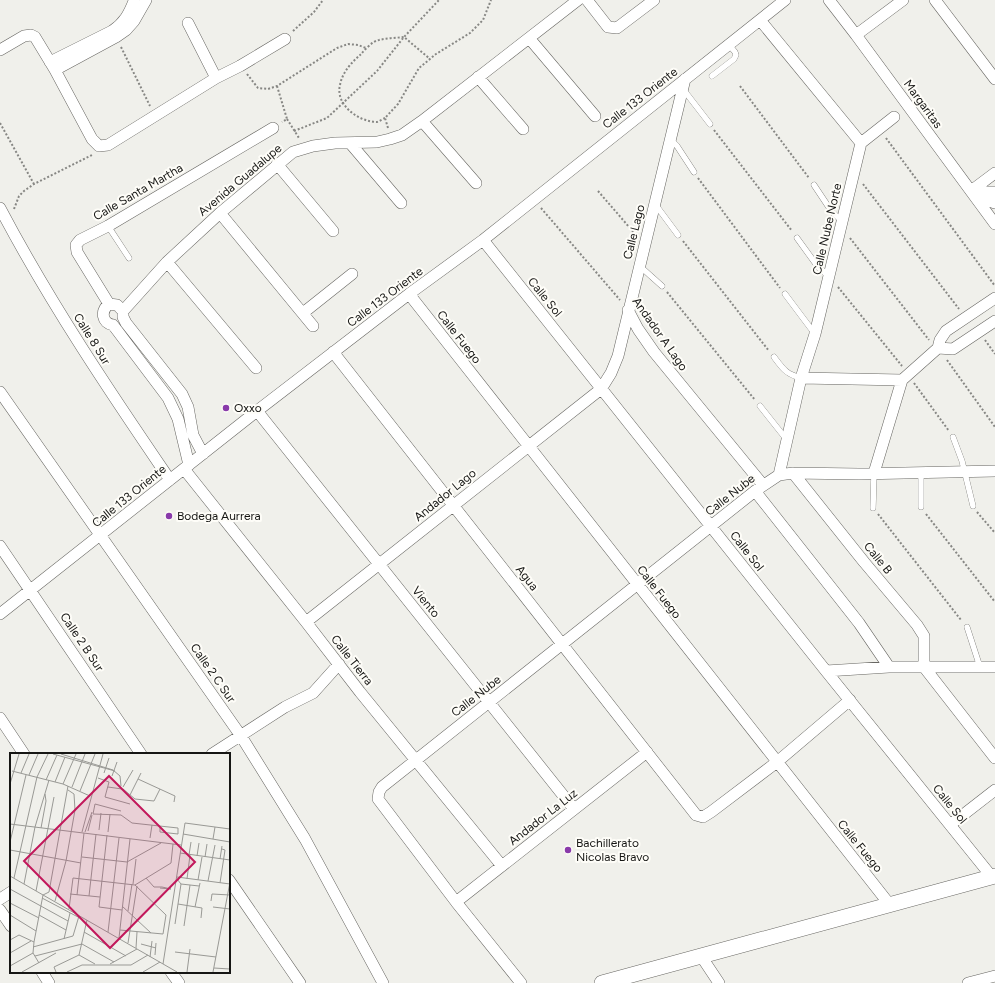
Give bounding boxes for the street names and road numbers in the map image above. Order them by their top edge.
street label: Calle 133 Oriente [600,64,681,132]
street label: Margaritas [901,77,946,131]
street label: Avenida Guadalupe [196,141,285,219]
street label: Calle Santa Martha [91,161,185,223]
street label: Calle Nube Norte [810,181,844,276]
street label: Calle Lago [620,203,648,261]
street label: Calle 133 Oriente [344,264,426,330]
street label: Calle Sol [525,275,565,319]
street label: Andador A Lago [629,295,691,373]
street label: Calle Fuego [434,308,484,366]
street label: Calle 8 Sur [71,311,113,367]
street label: Calle 133 Oriente [89,462,169,530]
street label: Andador Lago [411,466,479,524]
street label: Calle Nube [702,471,758,519]
street label: Calle Sol [727,528,767,574]
street label: Calle B [861,539,895,577]
street label: Agua [513,563,541,593]
street label: Calle Fuego [634,563,684,621]
street label: Viento [409,584,443,620]
street label: Calle 2 B Sur [57,610,107,674]
street label: Calle Tierra [328,632,376,688]
street label: Calle 2 C Sur [187,641,239,705]
street label: Calle Nube [448,672,504,720]
street label: Calle Sol [930,782,970,826]
street label: Andador La Luz [506,786,580,848]
street label: Calle Fuego [835,817,885,875]

